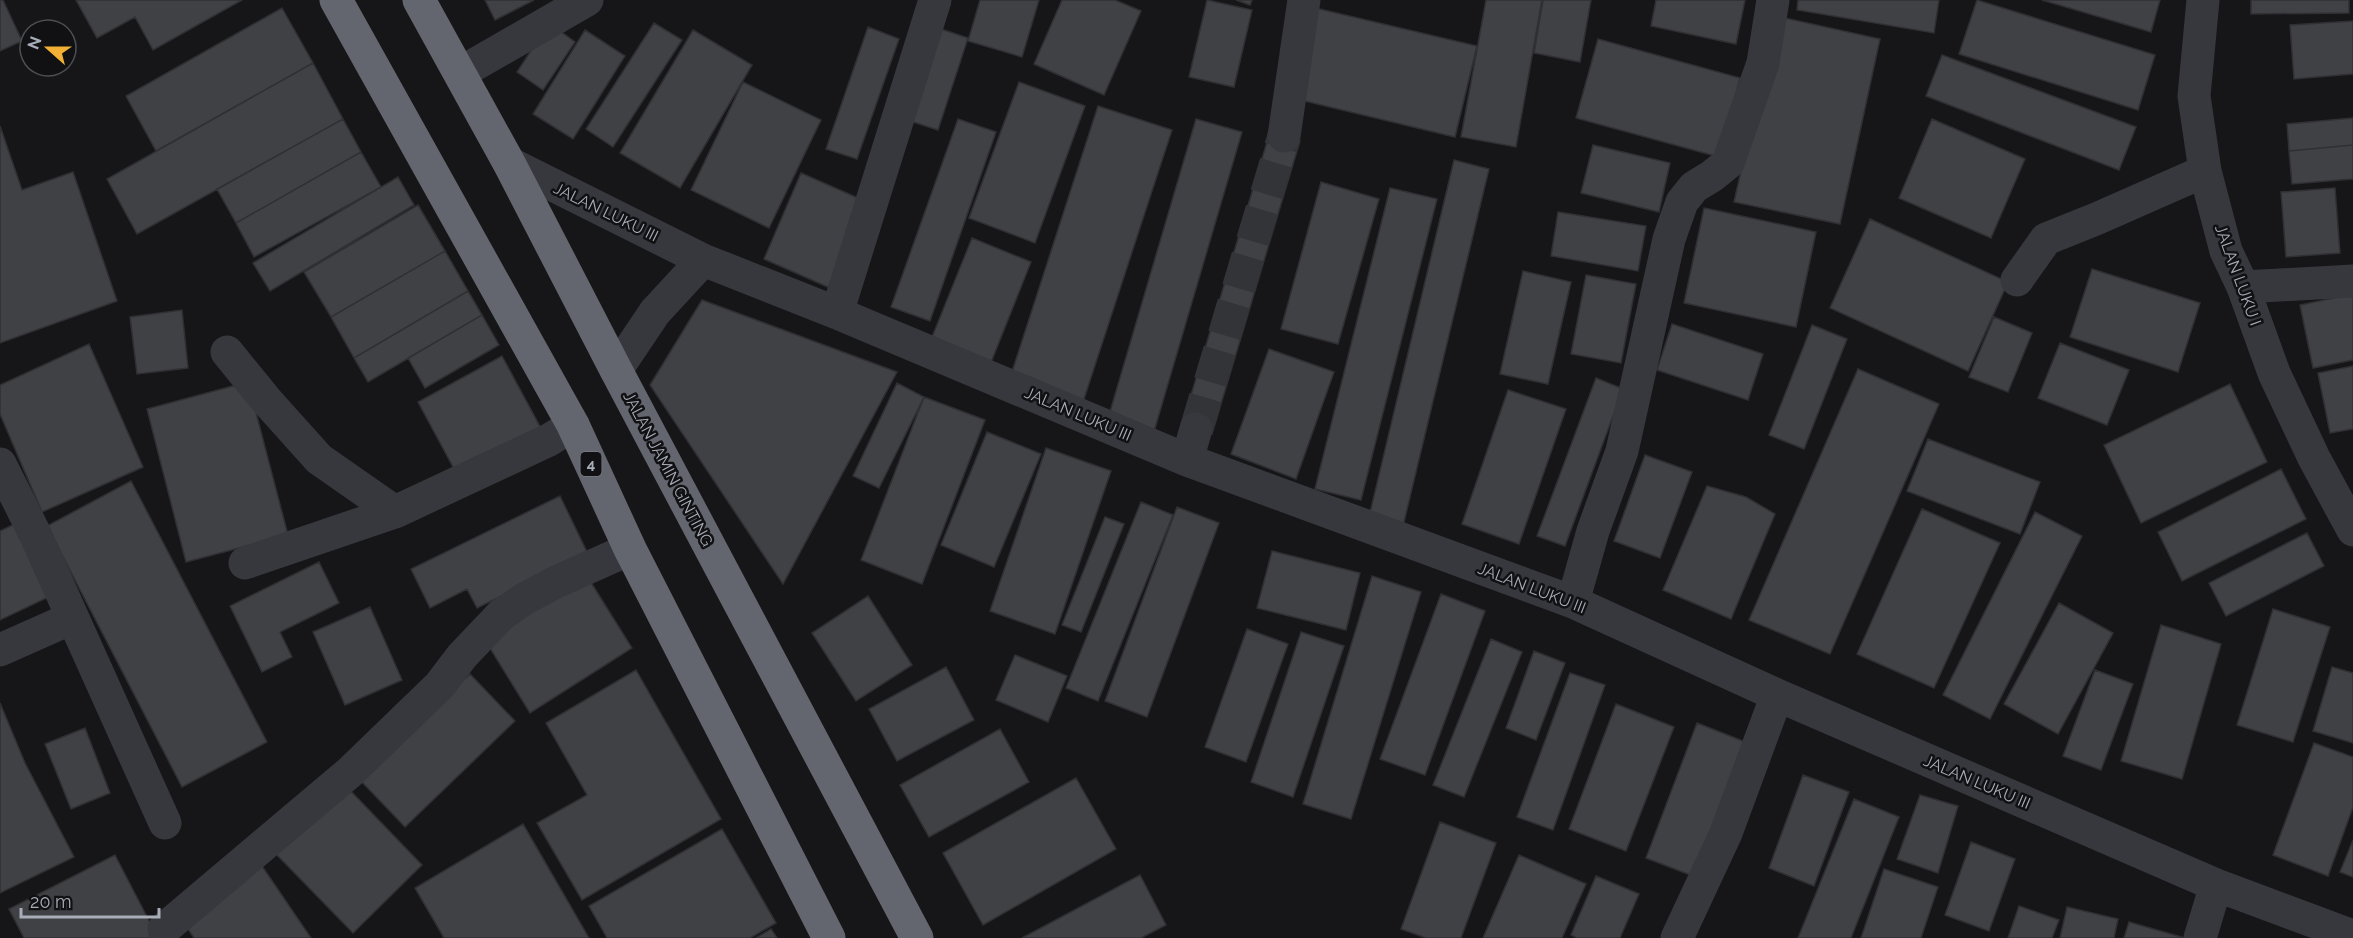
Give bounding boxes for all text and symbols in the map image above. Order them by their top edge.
north arrow [18,18,78,78]
text: N [23,34,46,52]
street label: JALAN LUKU III [551,178,661,246]
street label: JALAN LUKU I [2211,222,2265,328]
street label: JALAN LUKU III [1022,383,1134,445]
street label: JALAN JAMIN GINTING [619,388,717,550]
road number: 4 [580,452,602,476]
street label: JALAN LUKU III [1475,559,1589,617]
street label: JALAN LUKU III [1921,751,2033,813]
scale bar [21,881,159,919]
text: 20 m [30,891,72,912]

